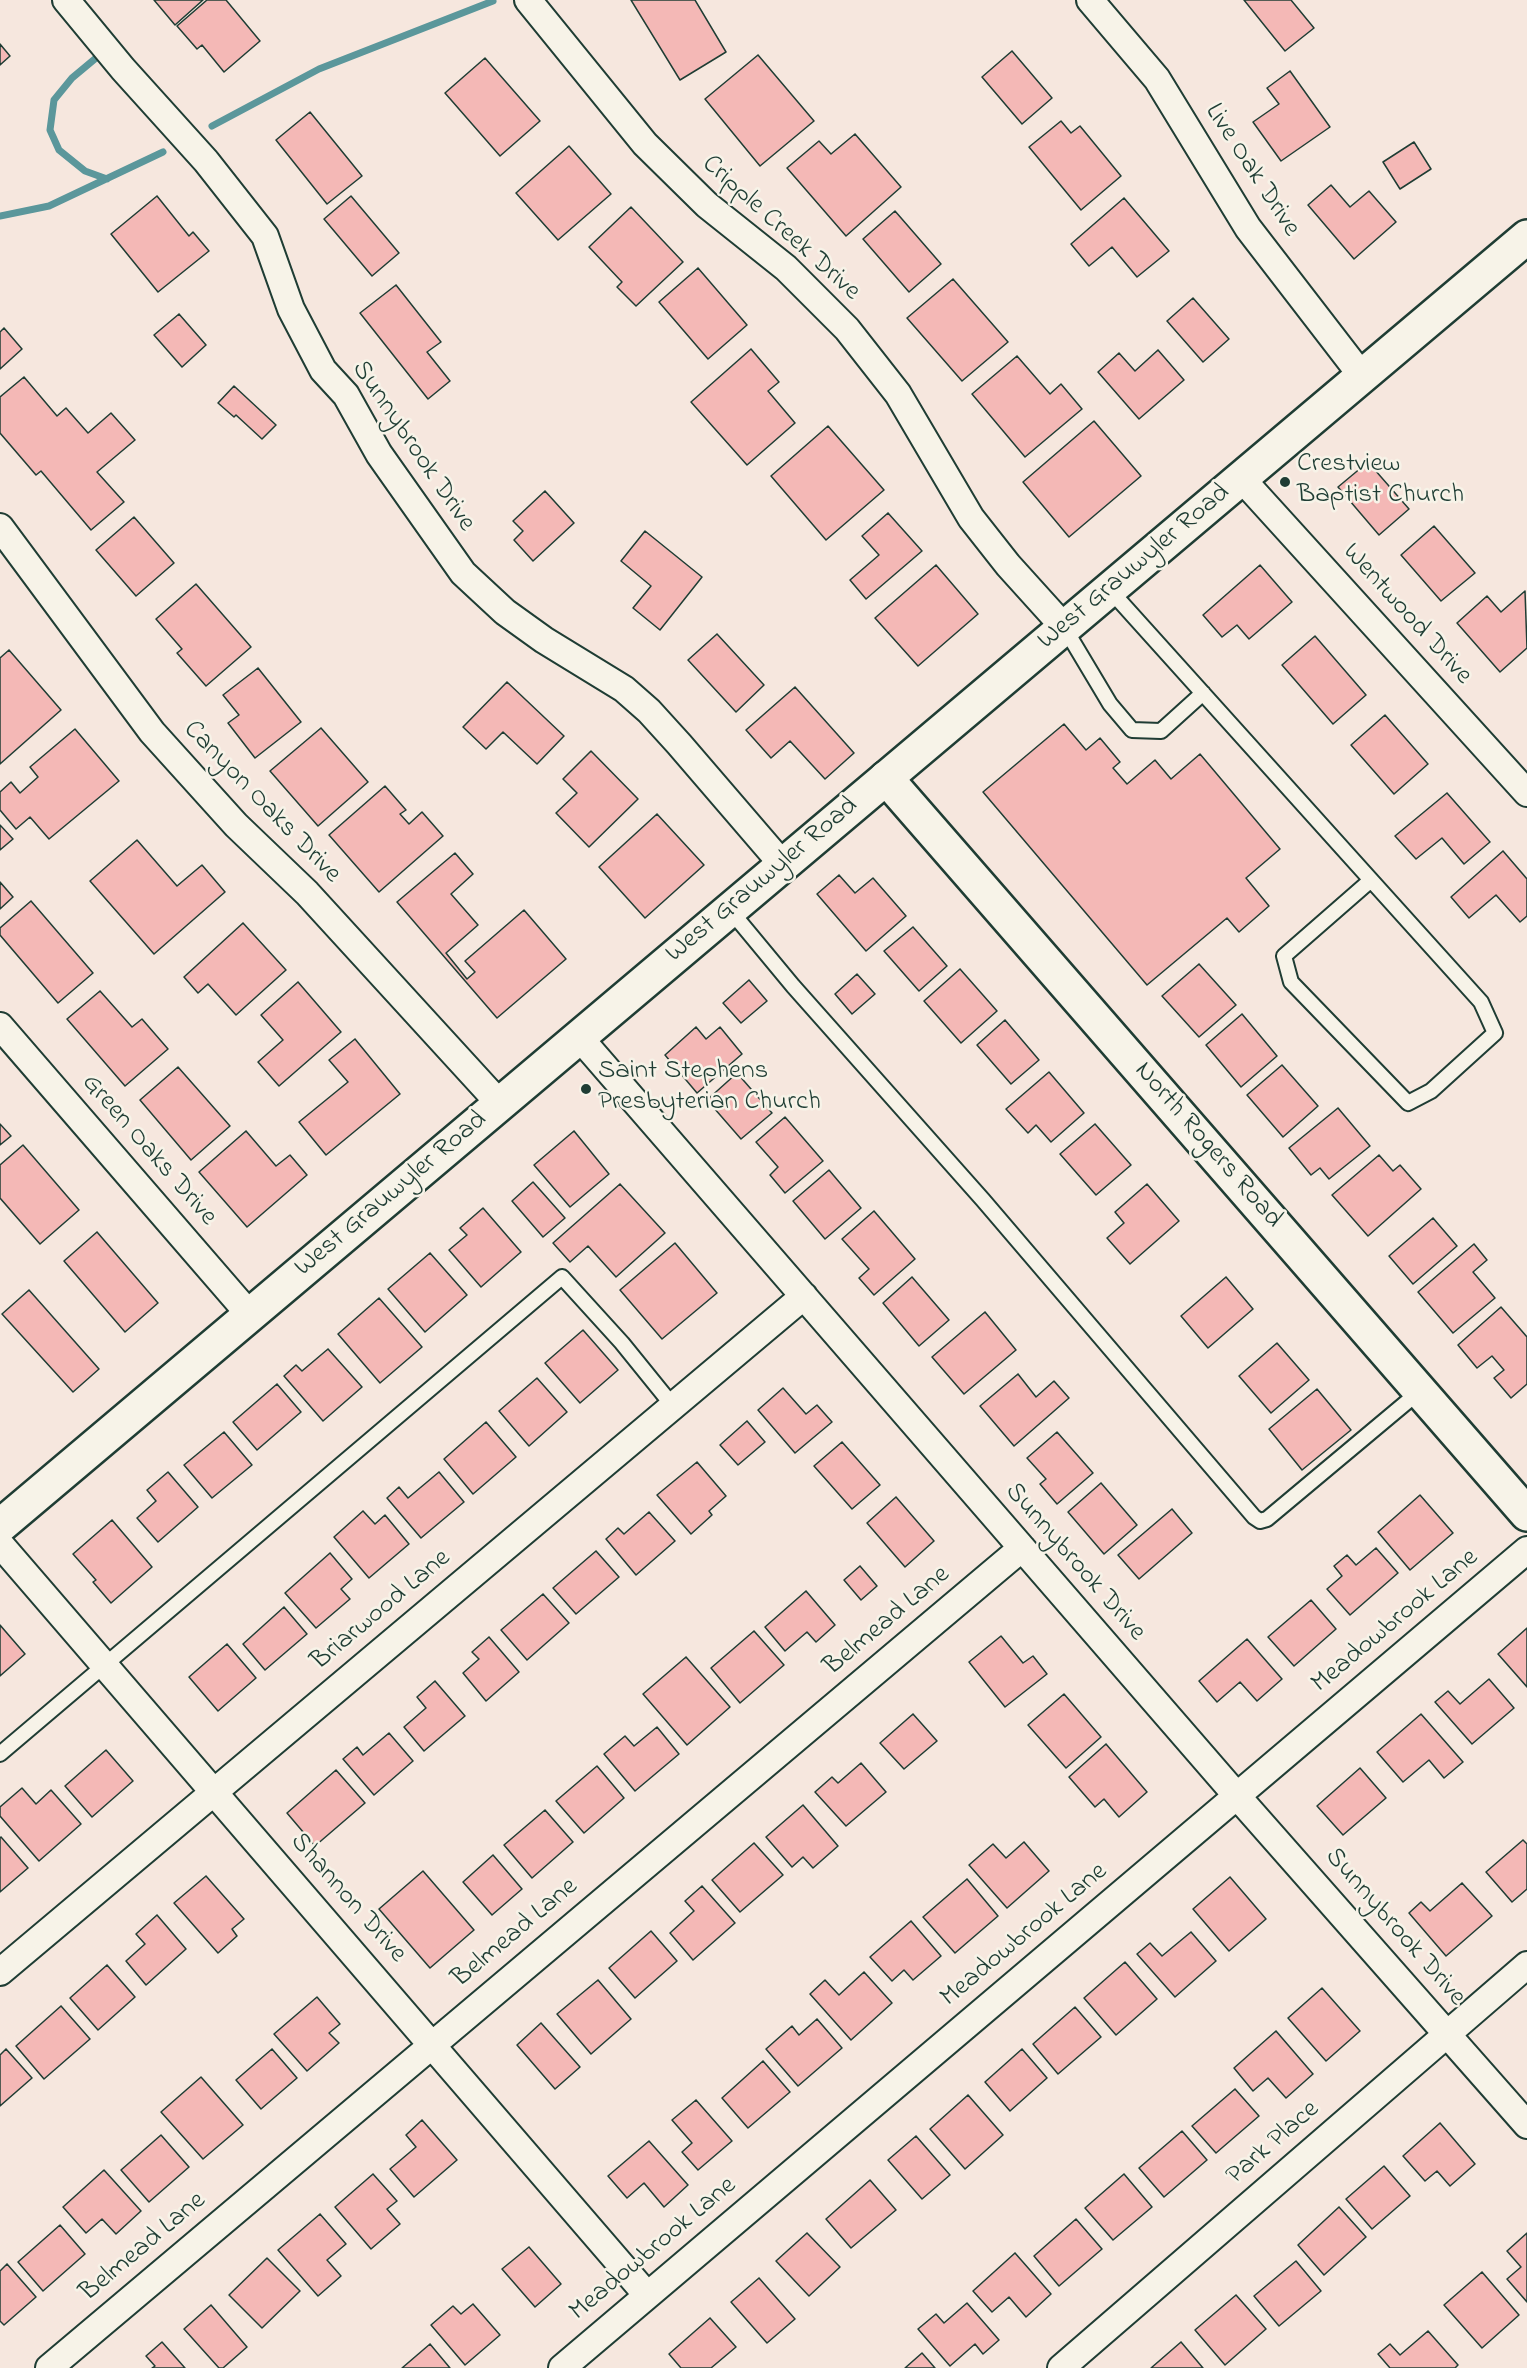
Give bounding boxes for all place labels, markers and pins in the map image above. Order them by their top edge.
place label: Crestview Baptist Church [1297,450,1464,513]
marker: Crestview Baptist Church [1278,475,1292,489]
place label: Saint Stephens Presbyterian Church [598,1057,821,1120]
marker: Saint Stephens Presbyterian Church [579,1082,593,1096]

